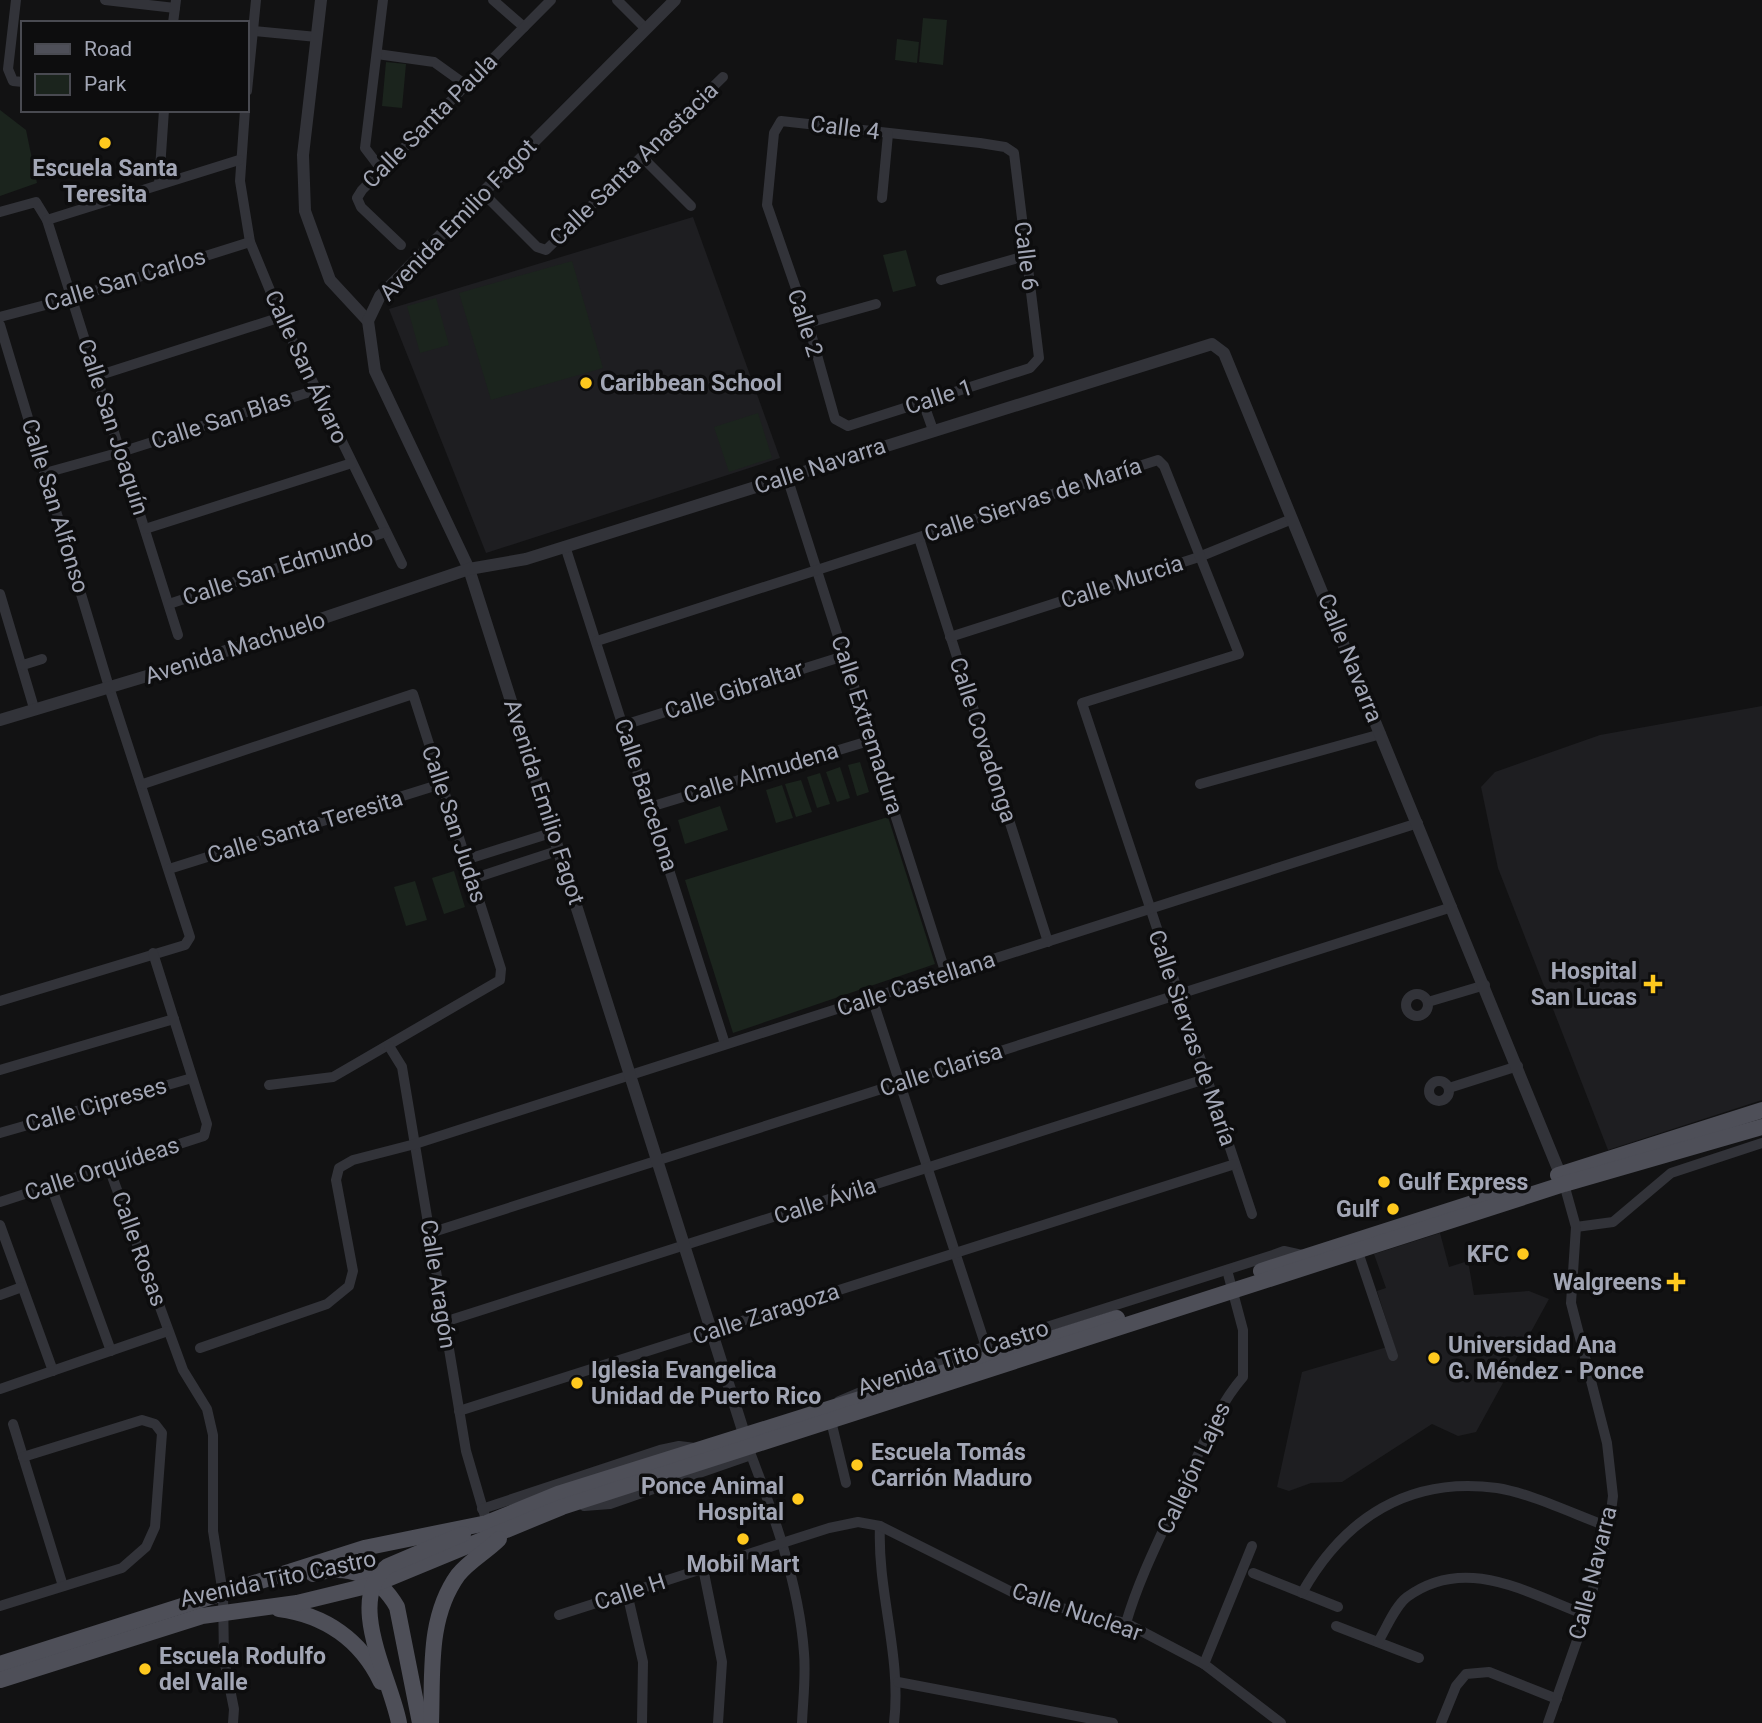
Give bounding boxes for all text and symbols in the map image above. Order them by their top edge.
legend [21,21,248,112]
text: Road [84,37,132,61]
street label: Calle Santa Paula [357,48,503,194]
text: Park [84,72,127,96]
street label: Calle Santa Anastacia [544,77,724,251]
street label: Calle 4 [809,110,881,146]
street label: Avenida Emilio Fagot [374,134,542,306]
marker: Escuela Santa Teresita [97,135,113,151]
place label: Escuela Santa Teresita [32,155,178,208]
street label: Calle 6 [1008,220,1044,292]
street label: Calle San Carlos [41,243,209,317]
street label: Calle San Álvaro [259,286,354,448]
street label: Calle 2 [781,286,829,360]
street label: Calle San Joaquín [72,336,154,518]
place label: Caribbean School [600,370,782,397]
street label: Calle 1 [902,373,976,421]
marker: Caribbean School [578,375,594,391]
street label: Calle San Blas [148,385,294,455]
street label: Calle San Alfonso [16,416,94,596]
street label: Calle Navarra [751,432,889,500]
street label: Calle Siervas de María [921,452,1145,548]
street label: Calle San Edmundo [179,524,377,612]
street label: Calle Murcia [1057,550,1187,614]
street label: Calle Navarra [1312,590,1388,726]
street label: Avenida Machuelo [141,606,329,690]
street label: Calle Extremadura [825,632,909,818]
street label: Calle Covadonga [944,654,1022,826]
street label: Calle Gibraltar [661,655,807,725]
street label: Avenida Emilio Fagot [498,696,590,908]
street label: Calle Barcelona [609,715,683,875]
street label: Calle Almudena [680,737,842,809]
street label: Calle San Judas [416,742,492,906]
street label: Calle Santa Teresita [204,784,406,870]
street label: Calle Siervas de María [1142,927,1242,1149]
street label: Calle Castellana [834,946,998,1022]
place label: Hospital San Lucas [1531,958,1637,1011]
marker: Hospital San Lucas [1643,974,1663,994]
street label: Calle Clarisa [876,1037,1006,1103]
street label: Calle Cipreses [22,1072,170,1138]
street label: Calle Orquídeas [21,1131,183,1207]
place label: Gulf Express [1398,1169,1528,1196]
street label: Calle Ávila [770,1171,880,1230]
marker: Gulf Express [1376,1174,1392,1190]
street label: Calle Rosas [106,1188,172,1310]
place label: Gulf [1336,1196,1380,1223]
marker: Gulf [1385,1201,1401,1217]
street label: Calle Aragón [414,1218,462,1350]
place label: KFC [1467,1241,1509,1268]
marker: KFC [1515,1246,1531,1262]
place label: Walgreens [1553,1269,1662,1296]
marker: Walgreens [1668,1274,1684,1290]
street label: Calle Zaragoza [689,1278,843,1350]
street label: Avenida Tito Castro [854,1314,1052,1402]
place label: Universidad Ana G. Méndez - Ponce [1448,1332,1644,1385]
marker: Universidad Ana G. Méndez - Ponce [1426,1350,1442,1366]
place label: Iglesia Evangelica Unidad de Puerto Rico [591,1357,821,1410]
marker: Iglesia Evangelica Unidad de Puerto Rico [569,1375,585,1391]
street label: Callejón Lajes [1152,1398,1236,1538]
place label: Escuela Tomás Carrión Maduro [871,1439,1032,1492]
marker: Escuela Tomás Carrión Maduro [849,1457,865,1473]
place label: Ponce Animal Hospital [641,1473,784,1526]
marker: Ponce Animal Hospital [790,1491,806,1507]
street label: Calle Navarra [1563,1504,1623,1642]
marker: Mobil Mart [735,1531,751,1547]
street label: Avenida Tito Castro [178,1545,378,1613]
place label: Mobil Mart [686,1551,800,1578]
street label: Calle H [591,1568,669,1616]
street label: Calle Nuclear [1008,1577,1146,1647]
place label: Escuela Rodulfo del Valle [159,1643,326,1696]
marker: Escuela Rodulfo del Valle [137,1661,153,1677]

